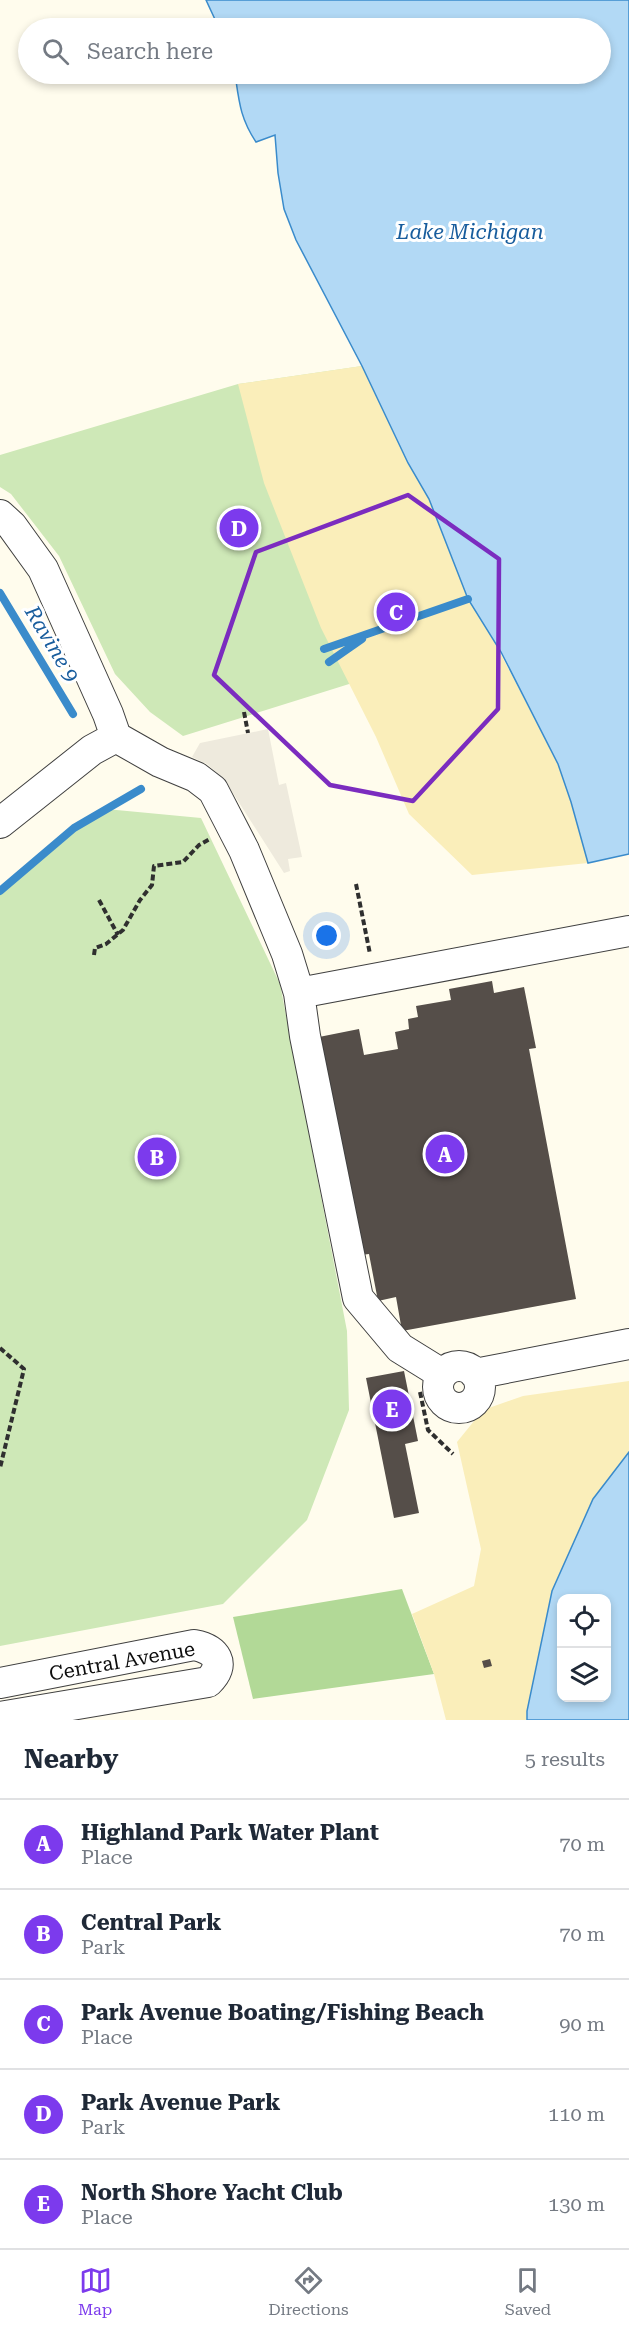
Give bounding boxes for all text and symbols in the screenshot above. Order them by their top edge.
search box [18,18,611,84]
icon: search [39,35,72,68]
text: Search here [87,39,213,64]
water label: Lake Michigan [395,220,544,244]
pin: D [220,506,258,550]
pin: C [376,590,416,634]
water label: Ravine 9 [19,601,84,687]
your location [312,921,341,950]
pin: A [426,1132,464,1176]
pin: B [138,1134,176,1180]
pin: E [372,1386,412,1432]
map controls [557,1594,611,1702]
button: locate [557,1594,611,1648]
street label: Central Avenue [47,1636,197,1686]
button: layers [557,1648,611,1702]
text: Nearby [24,1744,118,1774]
text: 5 results [525,1747,605,1771]
text: Highland Park Water Plant [81,1820,379,1845]
text: A [36,1832,51,1856]
text: 70 m [559,1832,605,1856]
text: Place [81,1845,133,1869]
text: Central Park [81,1910,221,1935]
text: B [36,1922,51,1946]
text: 70 m [559,1922,605,1946]
text: Park [81,1935,125,1959]
text: Park Avenue Boating/Fishing Beach [81,2000,484,2025]
text: C [37,2012,51,2036]
text: 90 m [559,2012,605,2036]
text: Place [81,2025,133,2049]
text: Park Avenue Park [81,2090,280,2115]
text: D [35,2102,52,2126]
text: 110 m [548,2102,605,2126]
text: Park [81,2115,125,2139]
text: North Shore Yacht Club [81,2180,343,2205]
text: E [37,2192,50,2216]
text: 130 m [548,2192,605,2216]
text: Place [81,2205,133,2229]
tab: Map [78,2264,112,2319]
tab: Directions [268,2264,349,2319]
tab: Saved [505,2264,551,2319]

